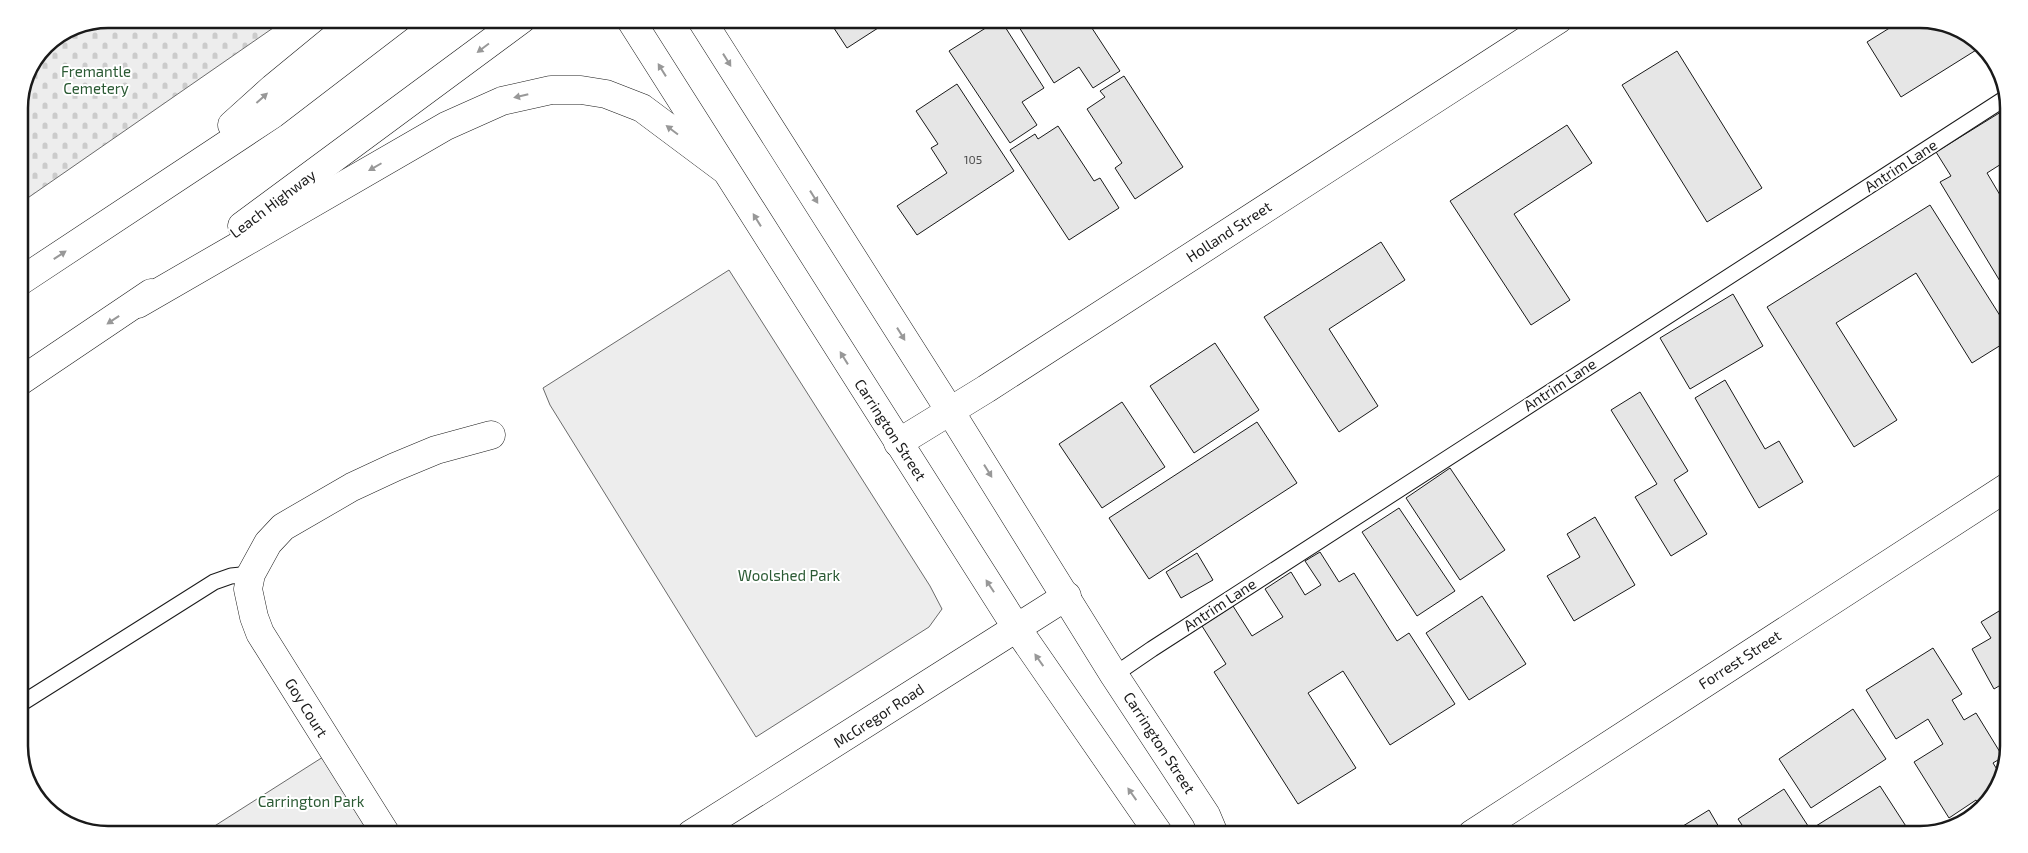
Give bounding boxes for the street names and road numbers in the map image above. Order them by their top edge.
street label: Antrim Lane [1861,135,1940,195]
street label: Leach Highway [226,165,319,241]
street label: Holland Street [1182,197,1275,265]
street label: Antrim Lane [1520,354,1599,414]
street label: Carrington Street [851,375,931,484]
street label: Antrim Lane [1180,574,1259,634]
street label: Forrest Street [1695,626,1784,692]
street label: Goy Court [282,675,332,741]
street label: McGregor Road [830,679,927,751]
street label: Carrington Street [1120,688,1200,797]

